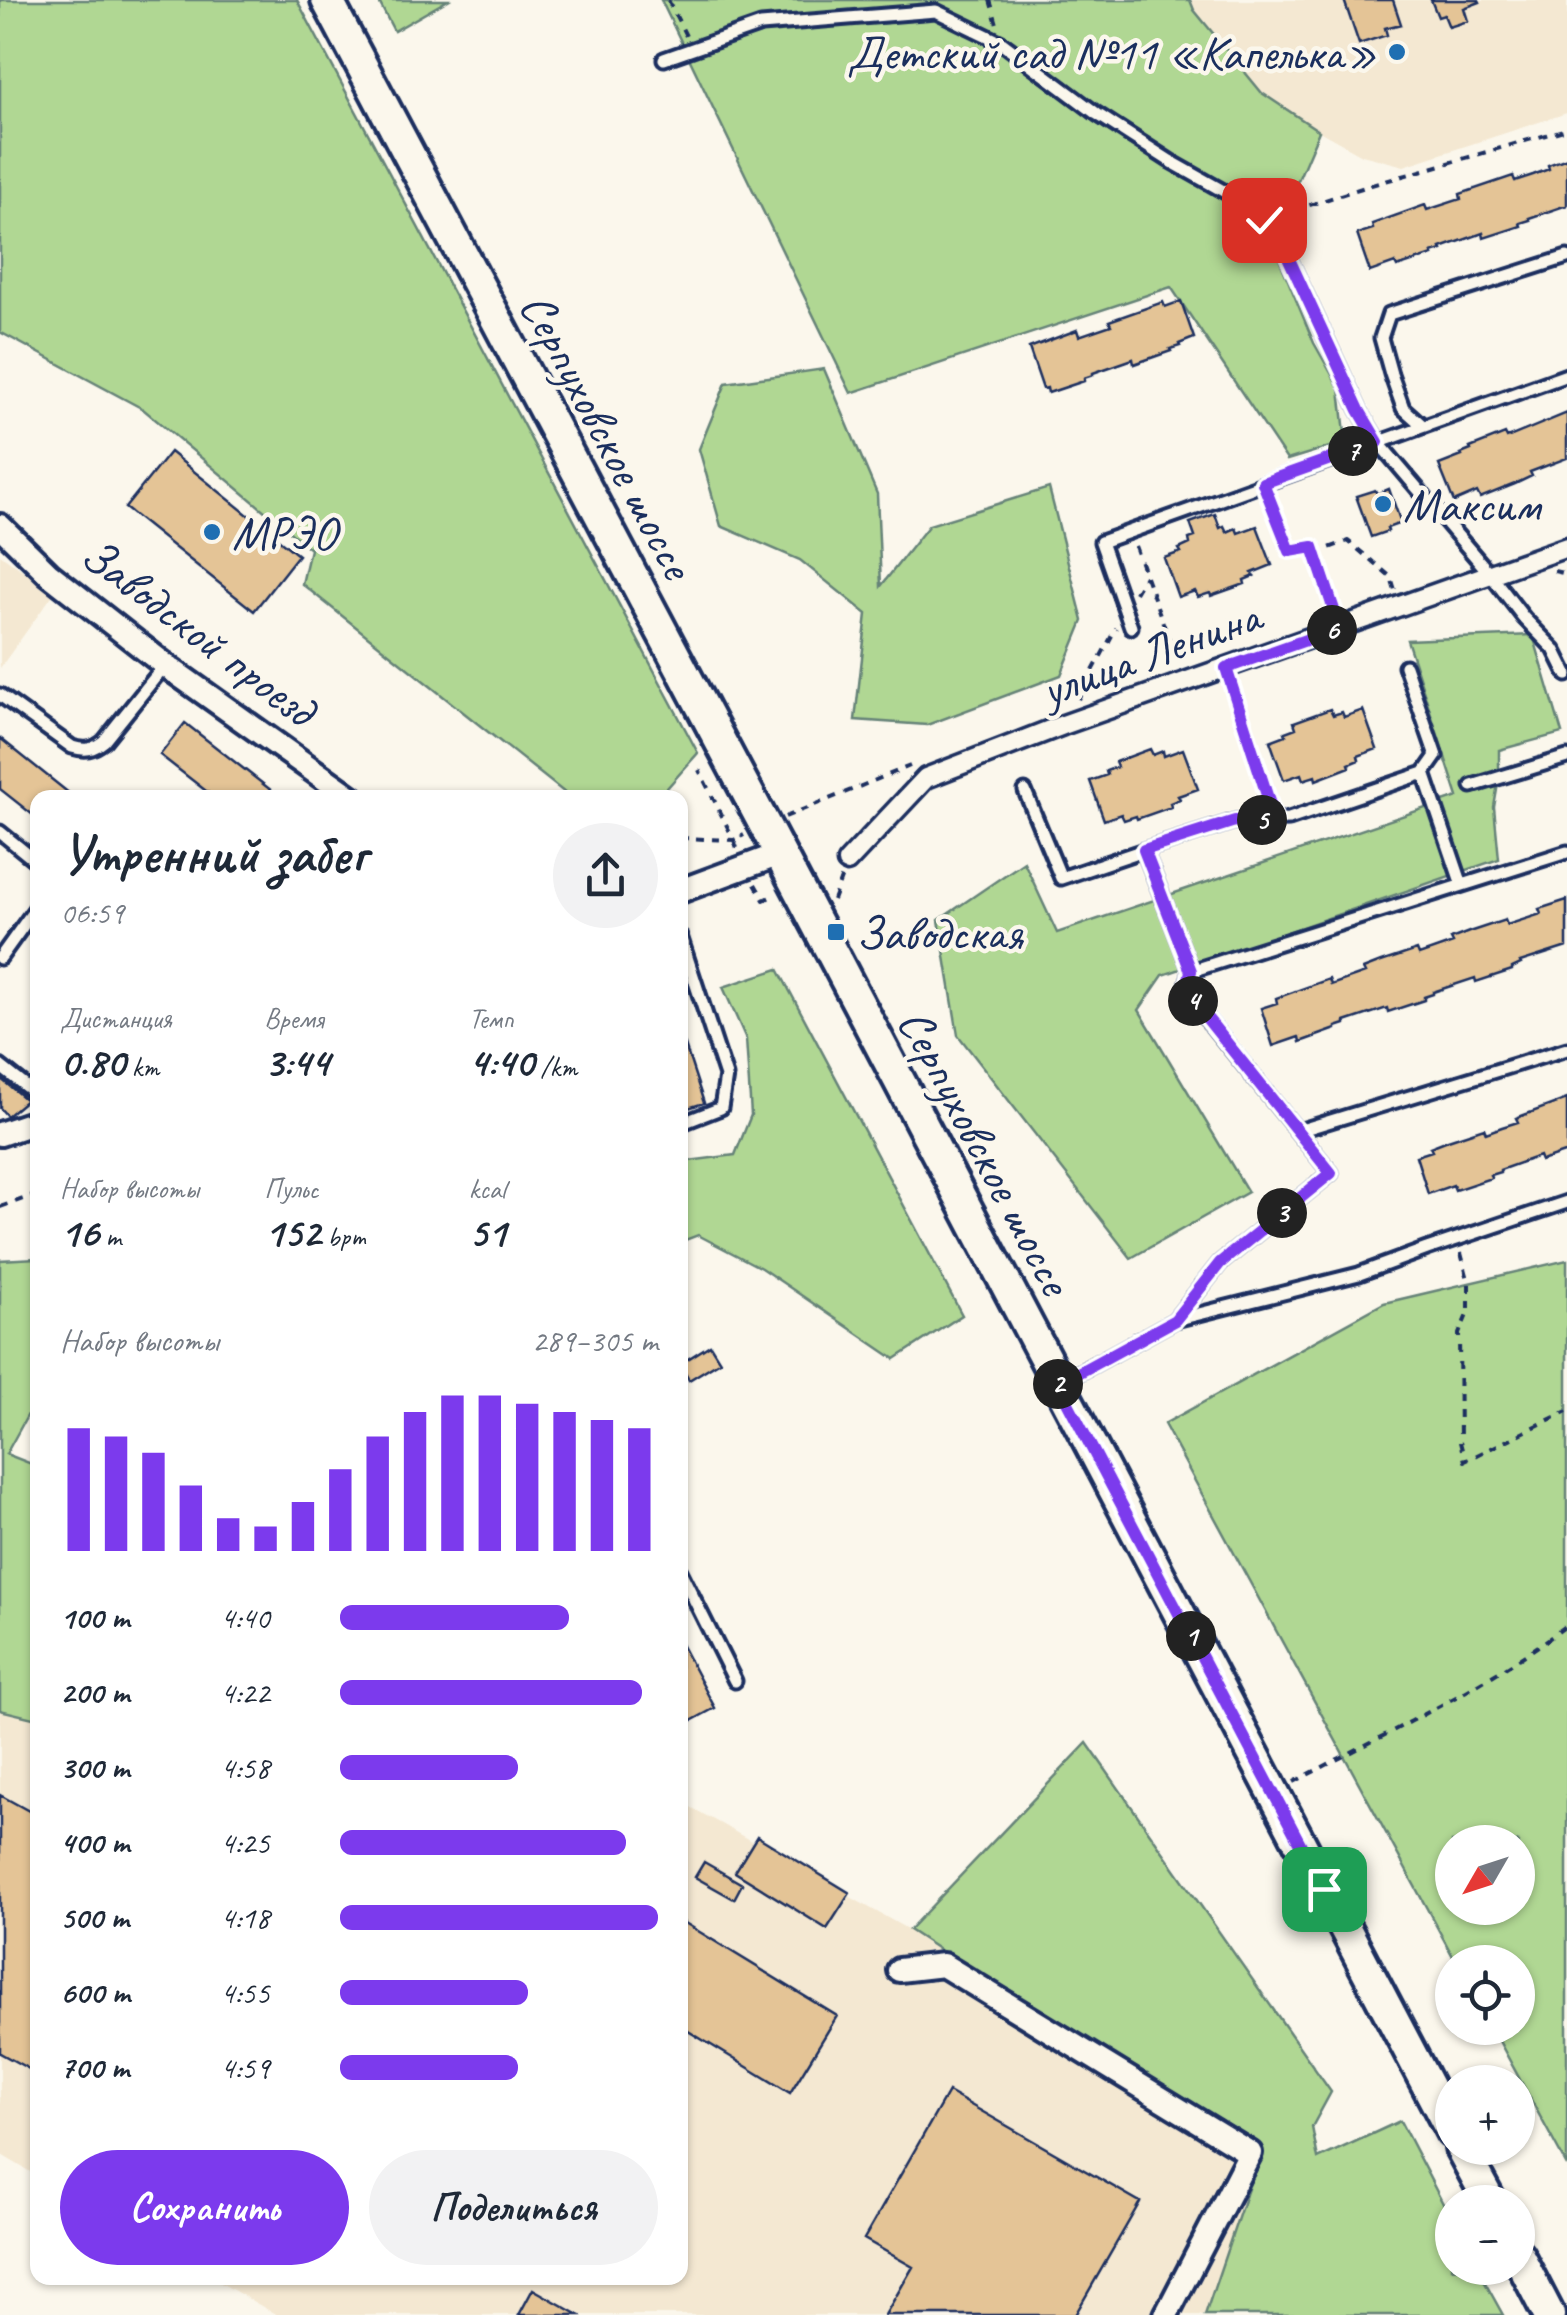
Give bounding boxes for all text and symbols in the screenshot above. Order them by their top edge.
place label: Детский сад №11 «Капелька» [847,23,1377,83]
marker: Детский сад №11 «Капелька» [1386,41,1408,63]
pin [1222,178,1307,263]
icon: check [1237,193,1292,248]
street label: Серпуховское шоссе [507,282,709,592]
pin: 7 [1328,426,1378,476]
text: 7 [1347,433,1359,468]
place label: Максим [1403,475,1542,535]
marker: Максим [1372,493,1394,515]
place label: МРЭО [232,503,341,563]
marker: МРЭО [201,521,223,543]
street label: Заводской проезд [69,524,331,742]
street label: улица Ленина [1030,584,1272,721]
pin: 6 [1307,605,1357,655]
text: 6 [1325,612,1339,647]
pin: 5 [1237,795,1287,845]
text: 5 [1256,802,1268,837]
text: Утренний забег [60,819,367,889]
button: share [553,823,658,928]
text: 06:59 [60,892,124,933]
place label: Заводская [856,903,1024,963]
marker: Заводская [825,921,847,943]
pin: 4 [1168,976,1218,1026]
text: 4 [1187,983,1199,1018]
street label: Серпуховское шоссе [885,998,1087,1308]
text: Дистанция [60,1001,172,1036]
text: Время [264,1001,323,1036]
text: Темп [469,1001,514,1036]
text: 0.80 [60,1036,125,1089]
text: 3:44 [264,1036,329,1089]
text: 4:40 [469,1036,534,1089]
text: km [125,1049,159,1084]
text: /km [534,1049,577,1084]
text: Набор высоты [60,1171,199,1206]
text: Пульс [264,1171,318,1206]
text: kcal [469,1171,506,1206]
pin: 3 [1257,1188,1307,1238]
text: 3 [1276,1195,1288,1230]
text: 16 [60,1206,99,1259]
text: 152 [264,1206,320,1259]
text: 51 [469,1206,506,1259]
text: m [99,1219,121,1254]
text: bpm [320,1219,366,1254]
text: Набор высоты [60,1320,219,1361]
text: 289–305 m [532,1320,658,1361]
pin: 2 [1033,1359,1083,1409]
text: 2 [1052,1366,1064,1401]
text: 100 m [60,1597,129,1638]
text: 4:40 [220,1597,270,1638]
pin: 1 [1166,1611,1216,1661]
text: 1 [1185,1618,1197,1653]
text: 200 m [60,1672,129,1713]
text: 4:22 [220,1672,270,1713]
text: 300 m [60,1747,129,1788]
text: 4:58 [220,1747,270,1788]
text: 400 m [60,1822,129,1863]
text: 4:25 [220,1822,270,1863]
north arrow [1435,1825,1535,1925]
map controls [1435,1825,1535,2285]
pin [1282,1847,1367,1932]
icon: arrive [1297,1862,1352,1917]
text: 500 m [60,1897,129,1938]
text: 4:18 [220,1897,270,1938]
button: locate [1435,1945,1535,2045]
text: 600 m [60,1972,130,2013]
text: 4:55 [220,1972,270,2013]
text: 700 m [60,2047,129,2088]
text: 4:59 [220,2047,270,2088]
button: + [1435,2065,1535,2165]
button: Сохранить [60,2150,349,2265]
button: Поделиться [369,2150,658,2265]
button: − [1435,2185,1535,2285]

